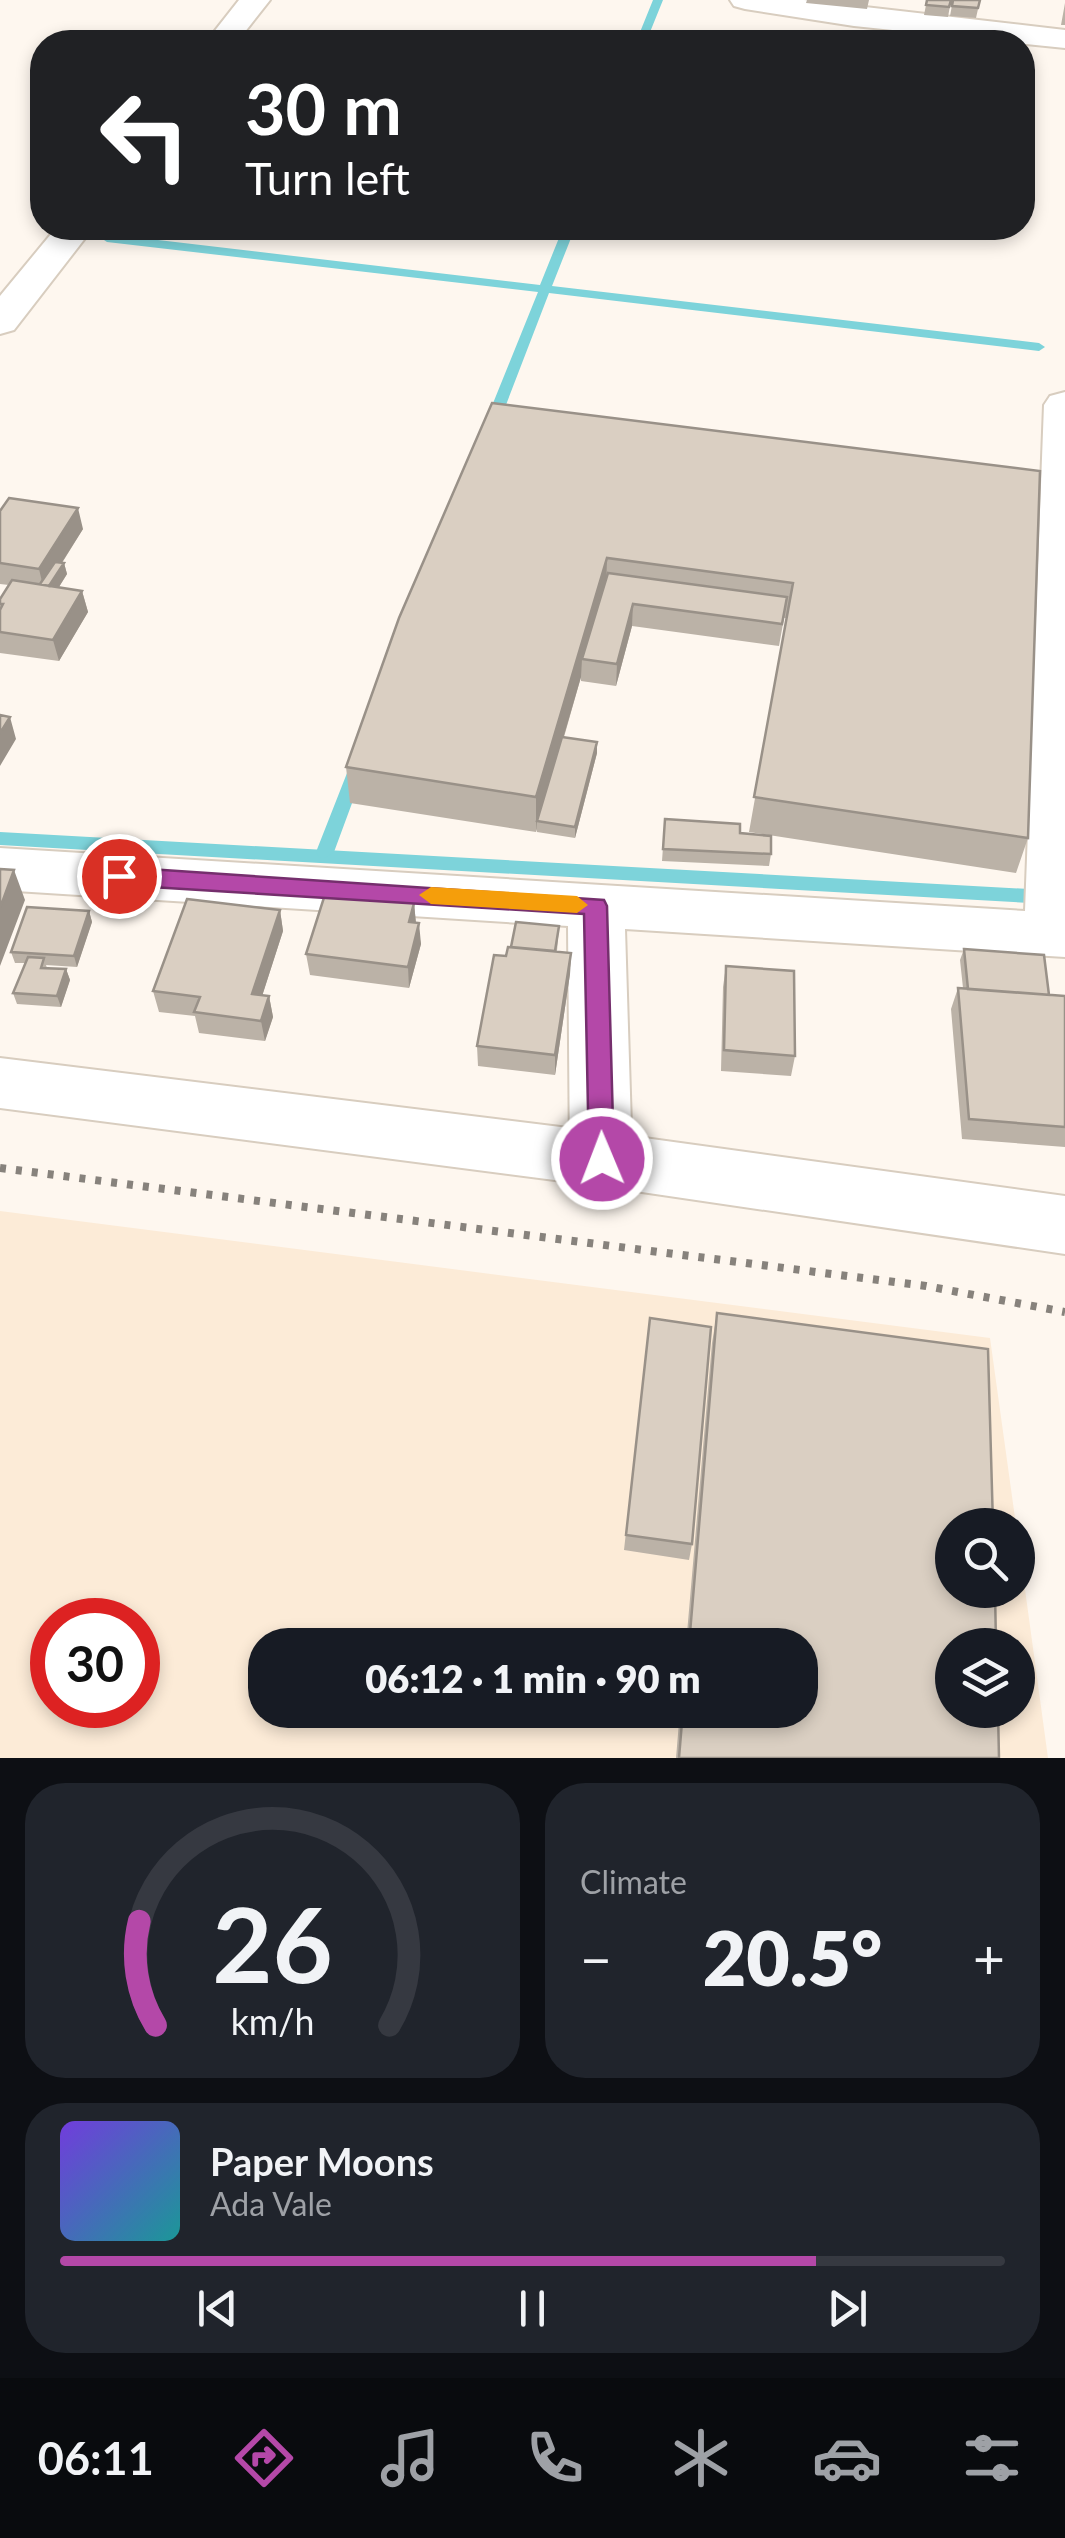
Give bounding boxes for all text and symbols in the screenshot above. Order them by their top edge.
text: 30 m [245,66,402,150]
icon: left [80,70,210,200]
text: Turn left [245,151,410,205]
pin [77,834,162,919]
icon: arrive [92,849,147,904]
position arrow [550,1107,654,1211]
map controls [935,1508,1035,1728]
button: search [935,1508,1035,1608]
speed limit sign: 30 [30,1598,160,1728]
button: layers [935,1628,1035,1728]
text: 06:12 · 1 min · 90 m [365,1655,701,1701]
text: Climate [580,1862,687,1901]
text: 26 [212,1880,333,2005]
text: 20.5° [703,1912,882,2002]
text: − [580,1925,612,1991]
text: + [973,1925,1005,1991]
text: km/h [231,2000,314,2043]
text: Paper Moons [210,2138,434,2184]
text: Ada Vale [210,2184,332,2223]
icon: previous [190,2281,245,2336]
icon: pause [505,2281,560,2336]
icon: next [820,2281,875,2336]
icon: directions [229,2423,299,2493]
icon: music [375,2423,445,2493]
icon: phone [520,2423,590,2493]
icon: climate [666,2423,736,2493]
icon: car [812,2423,882,2493]
icon: filters [957,2423,1027,2493]
text: 06:11 [38,2431,154,2485]

